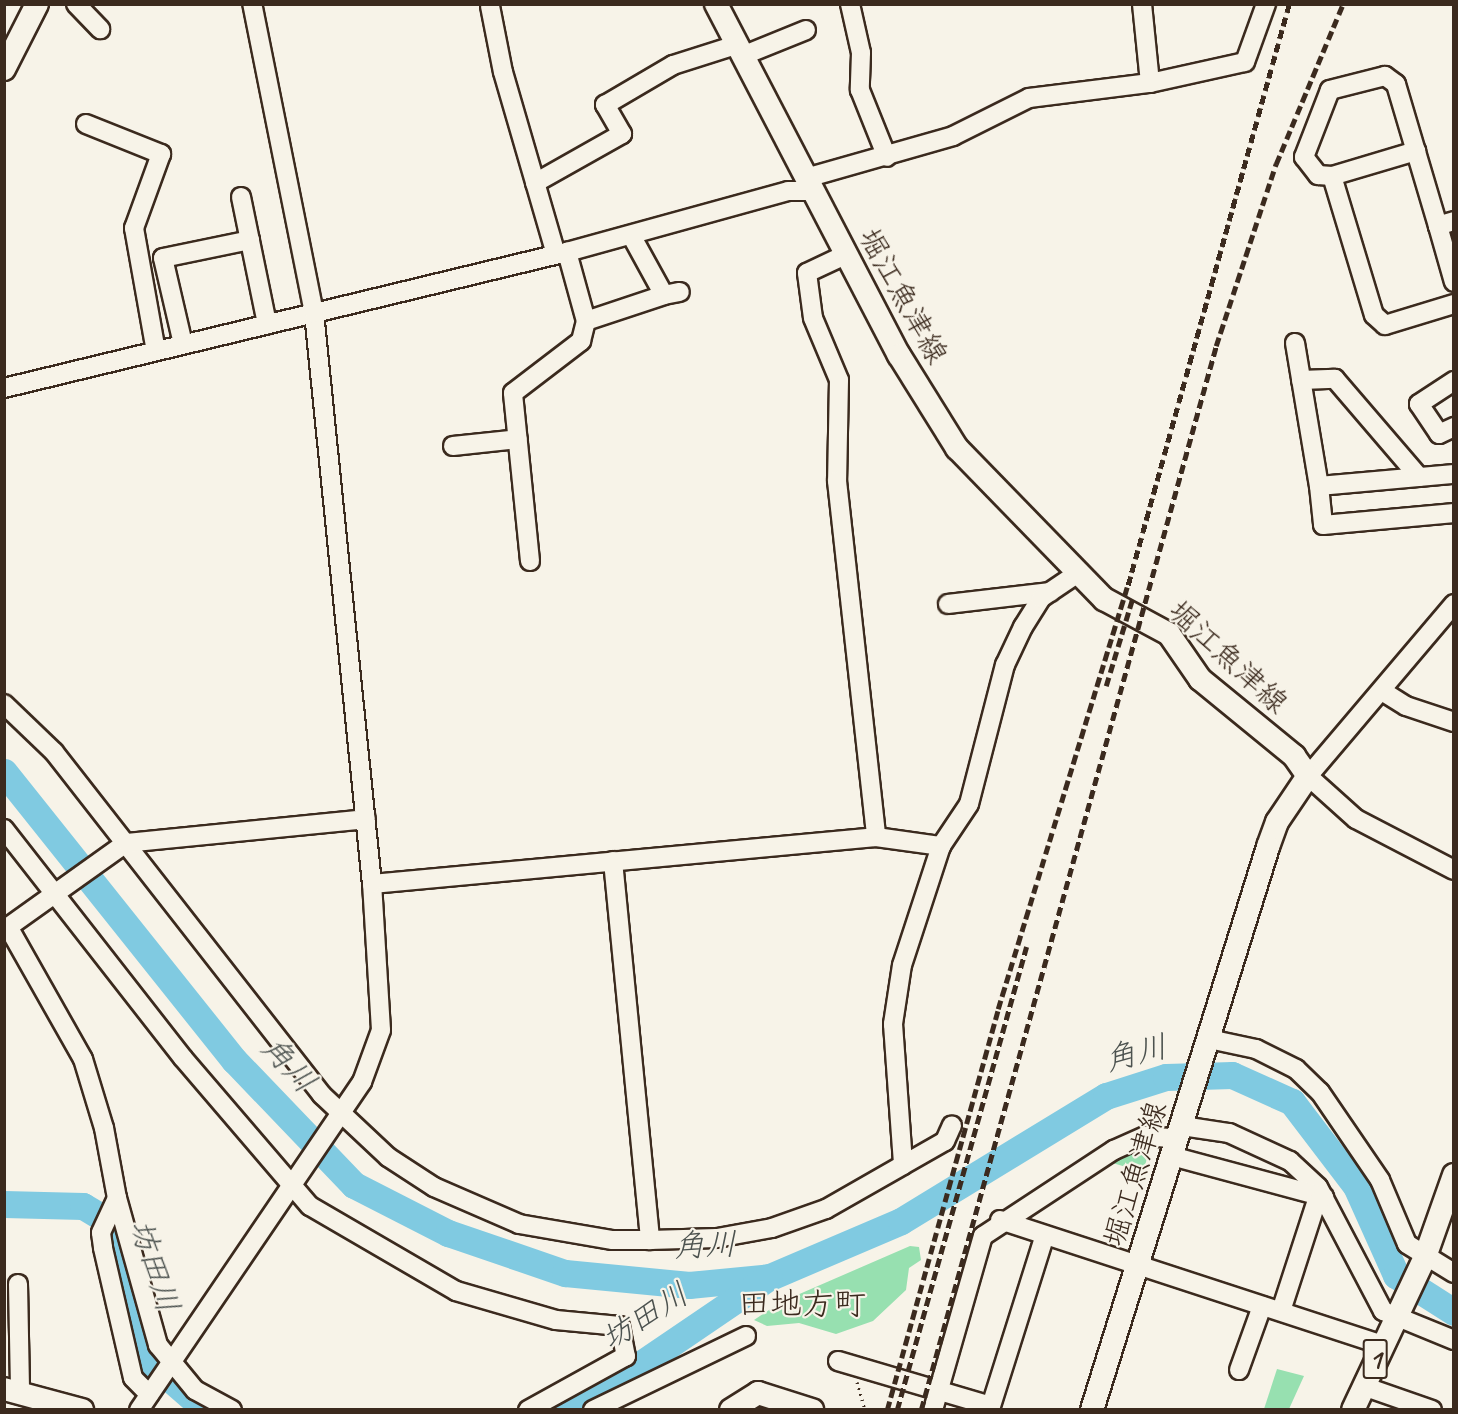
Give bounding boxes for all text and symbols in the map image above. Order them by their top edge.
street label: 堀江魚津線 [851,222,955,370]
street label: 堀江魚津線 [1161,593,1295,721]
water label: 角川 [1100,1028,1172,1080]
water label: 角川 [252,1029,324,1101]
street label: 堀江魚津線 [1096,1097,1174,1251]
water label: 坊田川 [121,1214,187,1318]
water label: 角川 [672,1226,738,1266]
water label: 坊田川 [594,1275,696,1359]
district label: 田地方町 [738,1285,866,1323]
road number: 1 [1362,1334,1388,1384]

